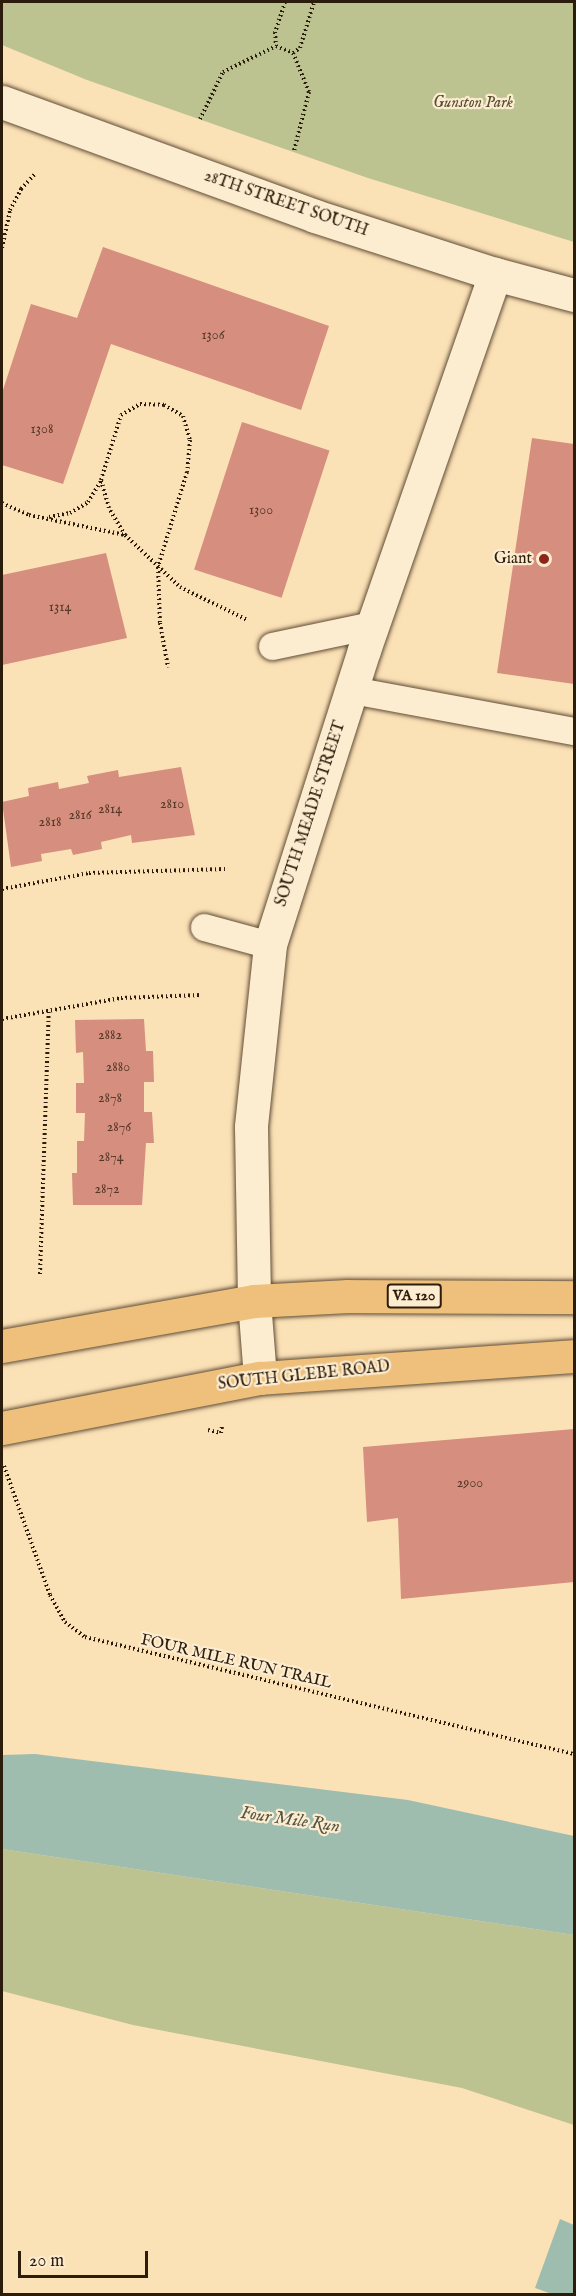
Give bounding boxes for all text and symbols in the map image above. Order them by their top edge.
park label: Gunston Park [433,93,513,113]
street label: 28TH STREET SOUTH [201,167,371,241]
house number: 1306 [201,327,225,343]
house number: 1308 [31,421,53,437]
house number: 1300 [249,502,273,518]
place label: Giant [494,549,532,569]
marker: Giant [537,552,551,566]
house number: 1314 [49,599,71,615]
street label: SOUTH MEADE STREET [272,719,350,909]
house number: 2810 [160,796,184,812]
house number: 2814 [98,801,122,817]
house number: 2816 [68,807,92,823]
house number: 2818 [39,814,61,830]
house number: 2882 [98,1027,122,1043]
house number: 2880 [106,1059,130,1075]
house number: 2878 [98,1090,122,1106]
house number: 2876 [107,1119,131,1135]
house number: 2874 [98,1149,124,1165]
house number: 2872 [94,1181,120,1197]
road number: VA 120 [386,1284,442,1308]
street label: SOUTH GLEBE ROAD [217,1357,391,1395]
house number: 2900 [457,1475,483,1491]
street label: FOUR MILE RUN TRAIL [139,1631,333,1693]
water label: Four Mile Run [239,1803,341,1839]
scale bar [21,2239,152,2277]
text: 20 m [29,2250,64,2273]

